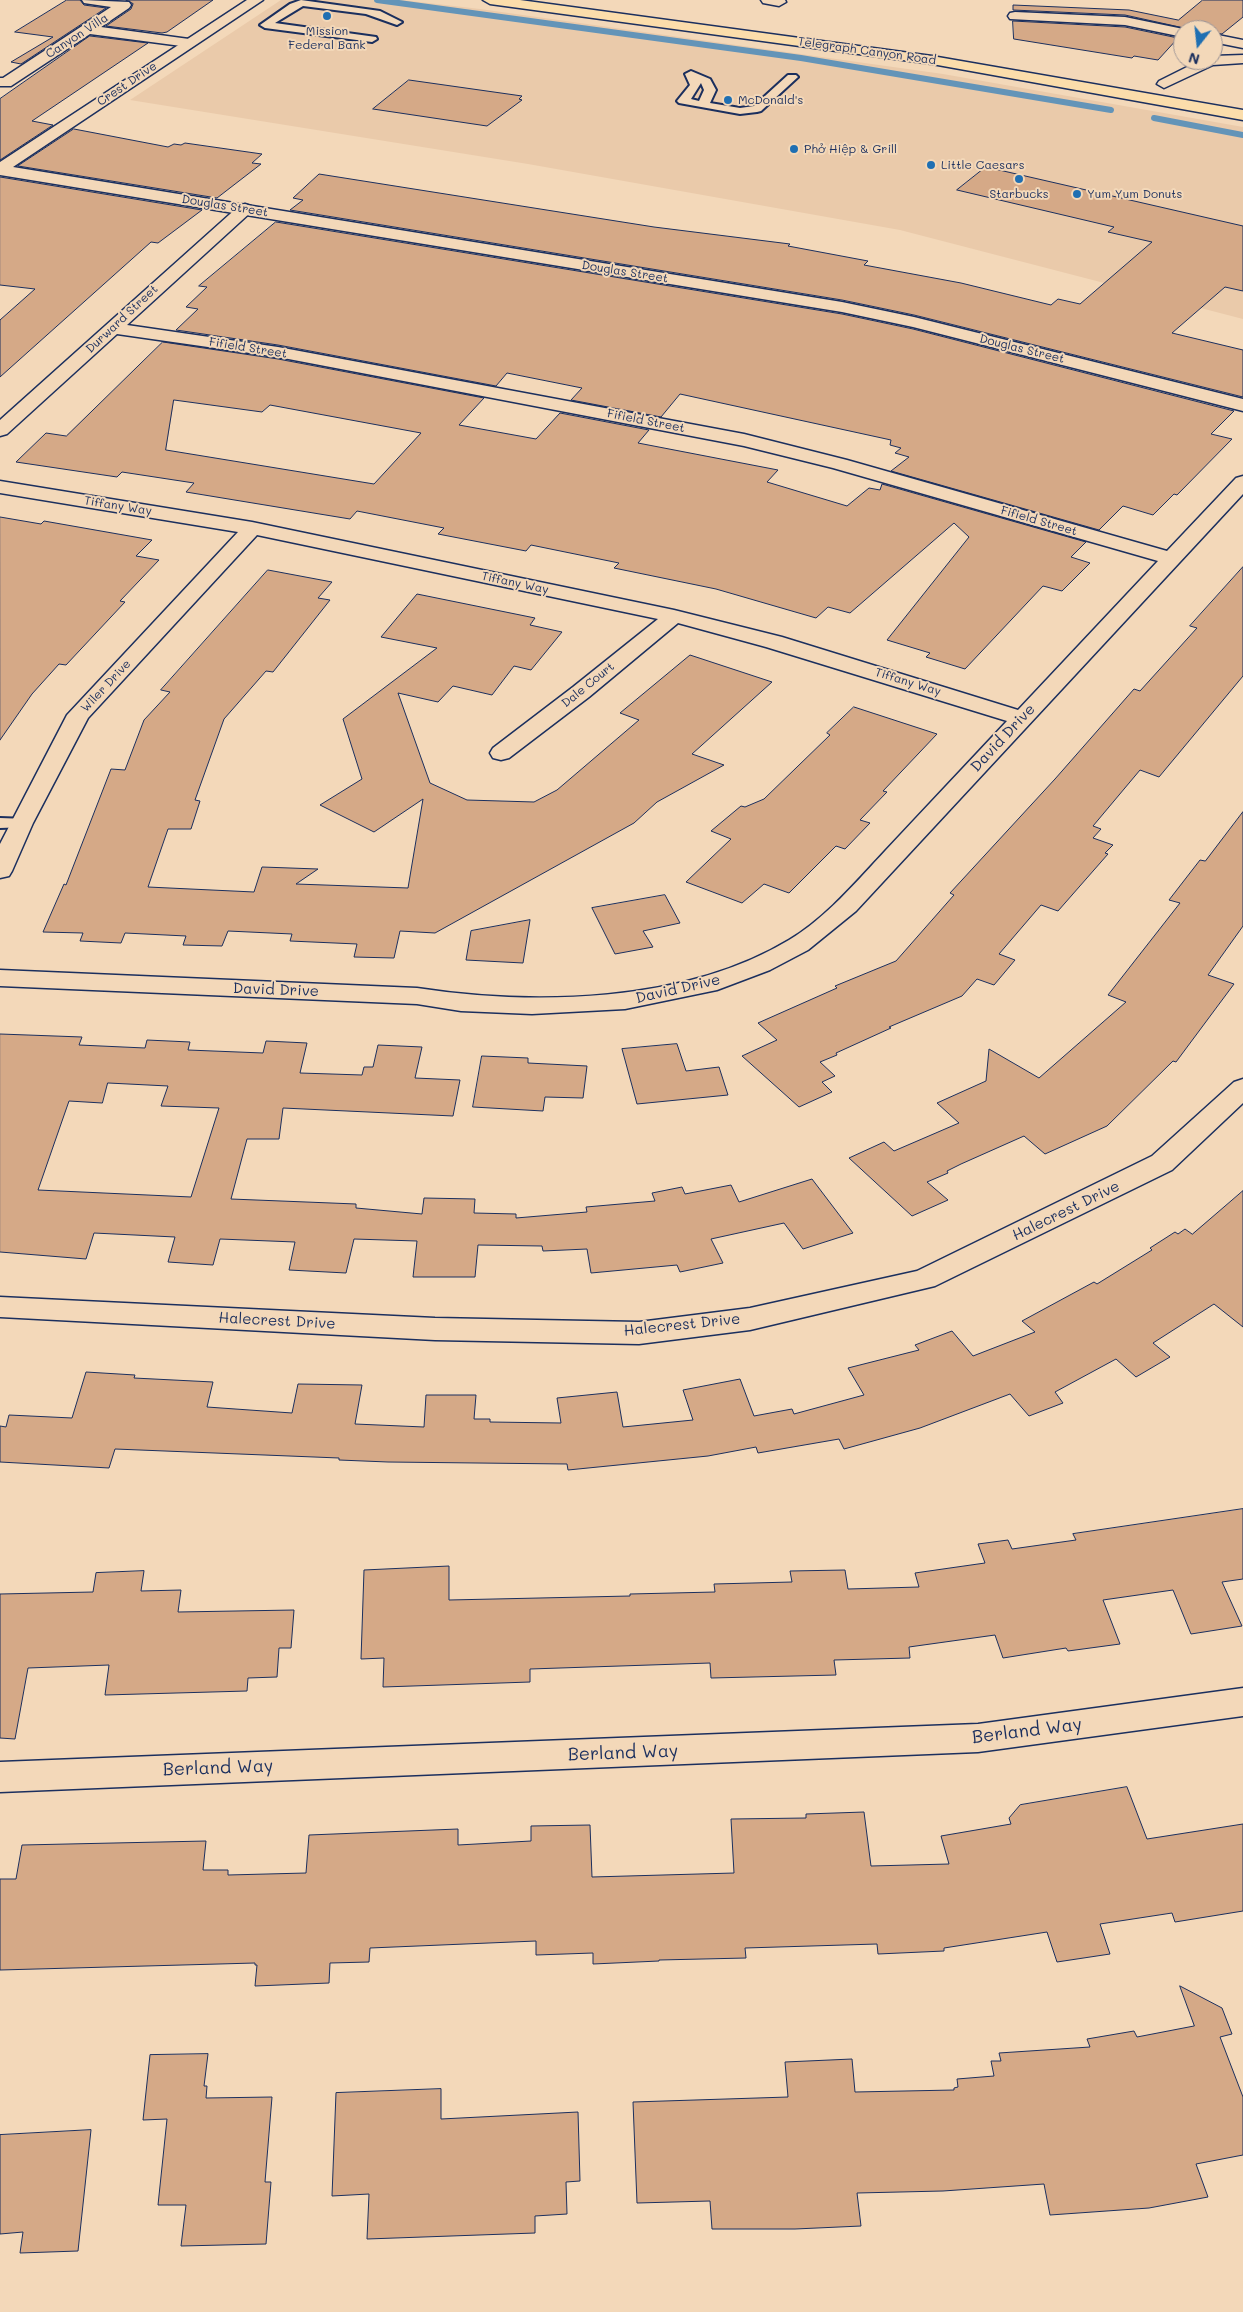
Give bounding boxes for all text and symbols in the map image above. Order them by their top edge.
marker: Mission Federal Bank [321,10,333,22]
street label: Canyon Villa [43,11,111,61]
north arrow [1173,20,1223,70]
place label: Mission Federal Bank [288,24,366,52]
street label: Telegraph Canyon Road [797,34,937,68]
text: N [1186,48,1202,70]
street label: Crest Drive [95,59,159,109]
place label: McDonald's [738,93,803,107]
marker: McDonald's [722,94,734,106]
place label: Phở Hiệp & Grill [804,142,897,156]
marker: Phở Hiệp & Grill [788,143,800,155]
place label: Little Caesars [941,158,1024,172]
marker: Little Caesars [925,159,937,171]
marker: Starbucks [1013,173,1025,185]
place label: Starbucks [989,187,1049,201]
place label: Yum Yum Donuts [1087,187,1182,201]
marker: Yum Yum Donuts [1071,188,1083,200]
street label: Douglas Street [181,192,269,220]
street label: Douglas Street [581,258,669,286]
street label: Durward Street [83,282,161,356]
street label: Douglas Street [978,331,1066,367]
street label: Fifield Street [208,335,288,361]
street label: Fifield Street [606,406,686,436]
street label: Tiffany Way [83,494,153,518]
street label: Fifield Street [999,503,1079,539]
street label: Tiffany Way [480,569,550,597]
street label: Wiler Drive [78,657,134,715]
street label: Dale Court [559,659,617,711]
street label: Tiffany Way [873,665,943,699]
street label: David Drive [967,700,1039,776]
street label: David Drive [634,971,722,1007]
street label: David Drive [233,980,319,1000]
street label: Halecrest Drive [1009,1177,1123,1245]
street label: Halecrest Drive [218,1309,336,1333]
street label: Halecrest Drive [623,1310,741,1340]
street label: Berland Way [971,1714,1083,1748]
street label: Berland Way [567,1740,679,1766]
street label: Berland Way [162,1755,274,1781]

